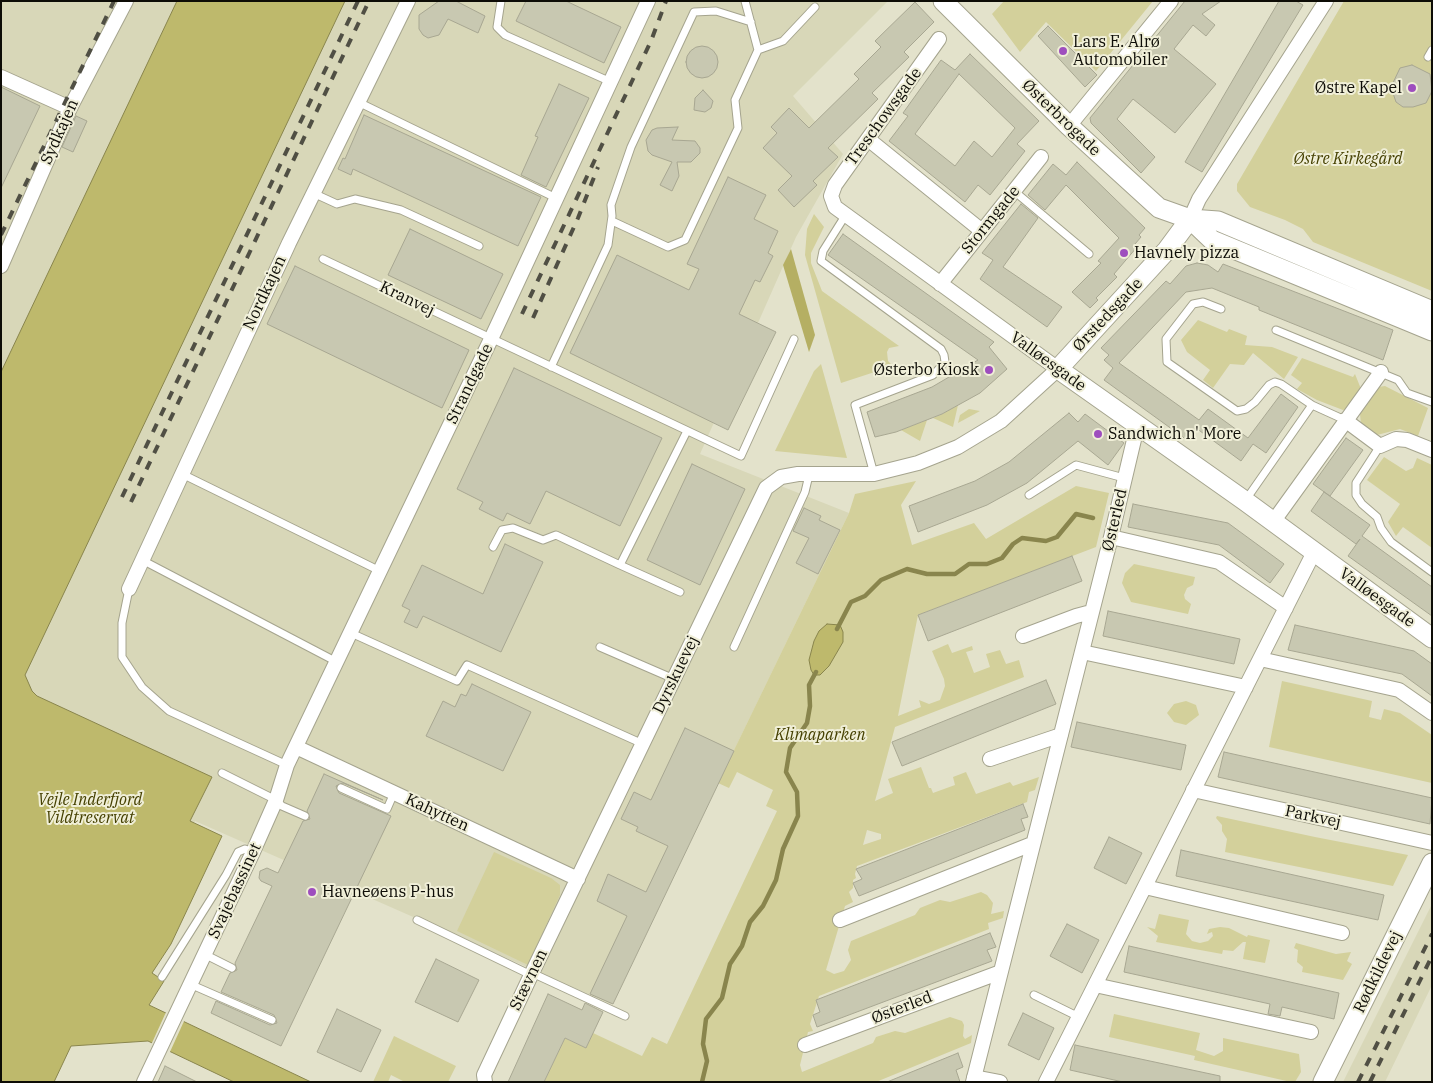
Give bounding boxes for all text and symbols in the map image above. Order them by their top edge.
place label: Lars E. Alrø Automobiler [1073,32,1168,70]
marker: Lars E. Alrø Automobiler [1057,45,1069,57]
street label: Treschowsgade [842,64,926,170]
street label: Østerbrogade [1018,76,1104,160]
place label: Østre Kapel [1315,78,1402,98]
marker: Østre Kapel [1406,82,1418,94]
street label: Sydkajen [37,96,83,168]
park label: Østre Kirkegård [1293,149,1403,169]
street label: Stormgade [958,182,1024,258]
place label: Havnely pizza [1134,243,1239,263]
marker: Havnely pizza [1118,247,1130,259]
street label: Nordkajen [239,253,291,333]
street label: Ørstedsgade [1069,274,1147,356]
street label: Kranvej [376,277,438,321]
street label: Valløesgade [1006,328,1090,396]
street label: Strandgade [442,341,498,427]
place label: Østerbo Kiosk [874,360,979,380]
marker: Østerbo Kiosk [983,364,995,376]
place label: Sandwich n' More [1108,424,1241,444]
marker: Sandwich n' More [1092,428,1104,440]
street label: Østerled [1098,487,1132,553]
street label: Valløesgade [1335,564,1419,632]
street label: Dyrskuevej [649,633,703,717]
park label: Klimaparken [775,725,865,745]
park label: Vejle Inderfjord Vildtreservat [38,790,142,828]
street label: Kahytten [402,790,472,836]
street label: Parkvej [1283,802,1343,832]
street label: Svajebassinet [204,840,266,942]
place label: Havneøens P-hus [322,882,454,902]
marker: Havneøens P-hus [306,886,318,898]
street label: Rødkildevej [1350,928,1406,1016]
street label: Stævnen [506,946,552,1014]
street label: Østerled [869,988,935,1028]

